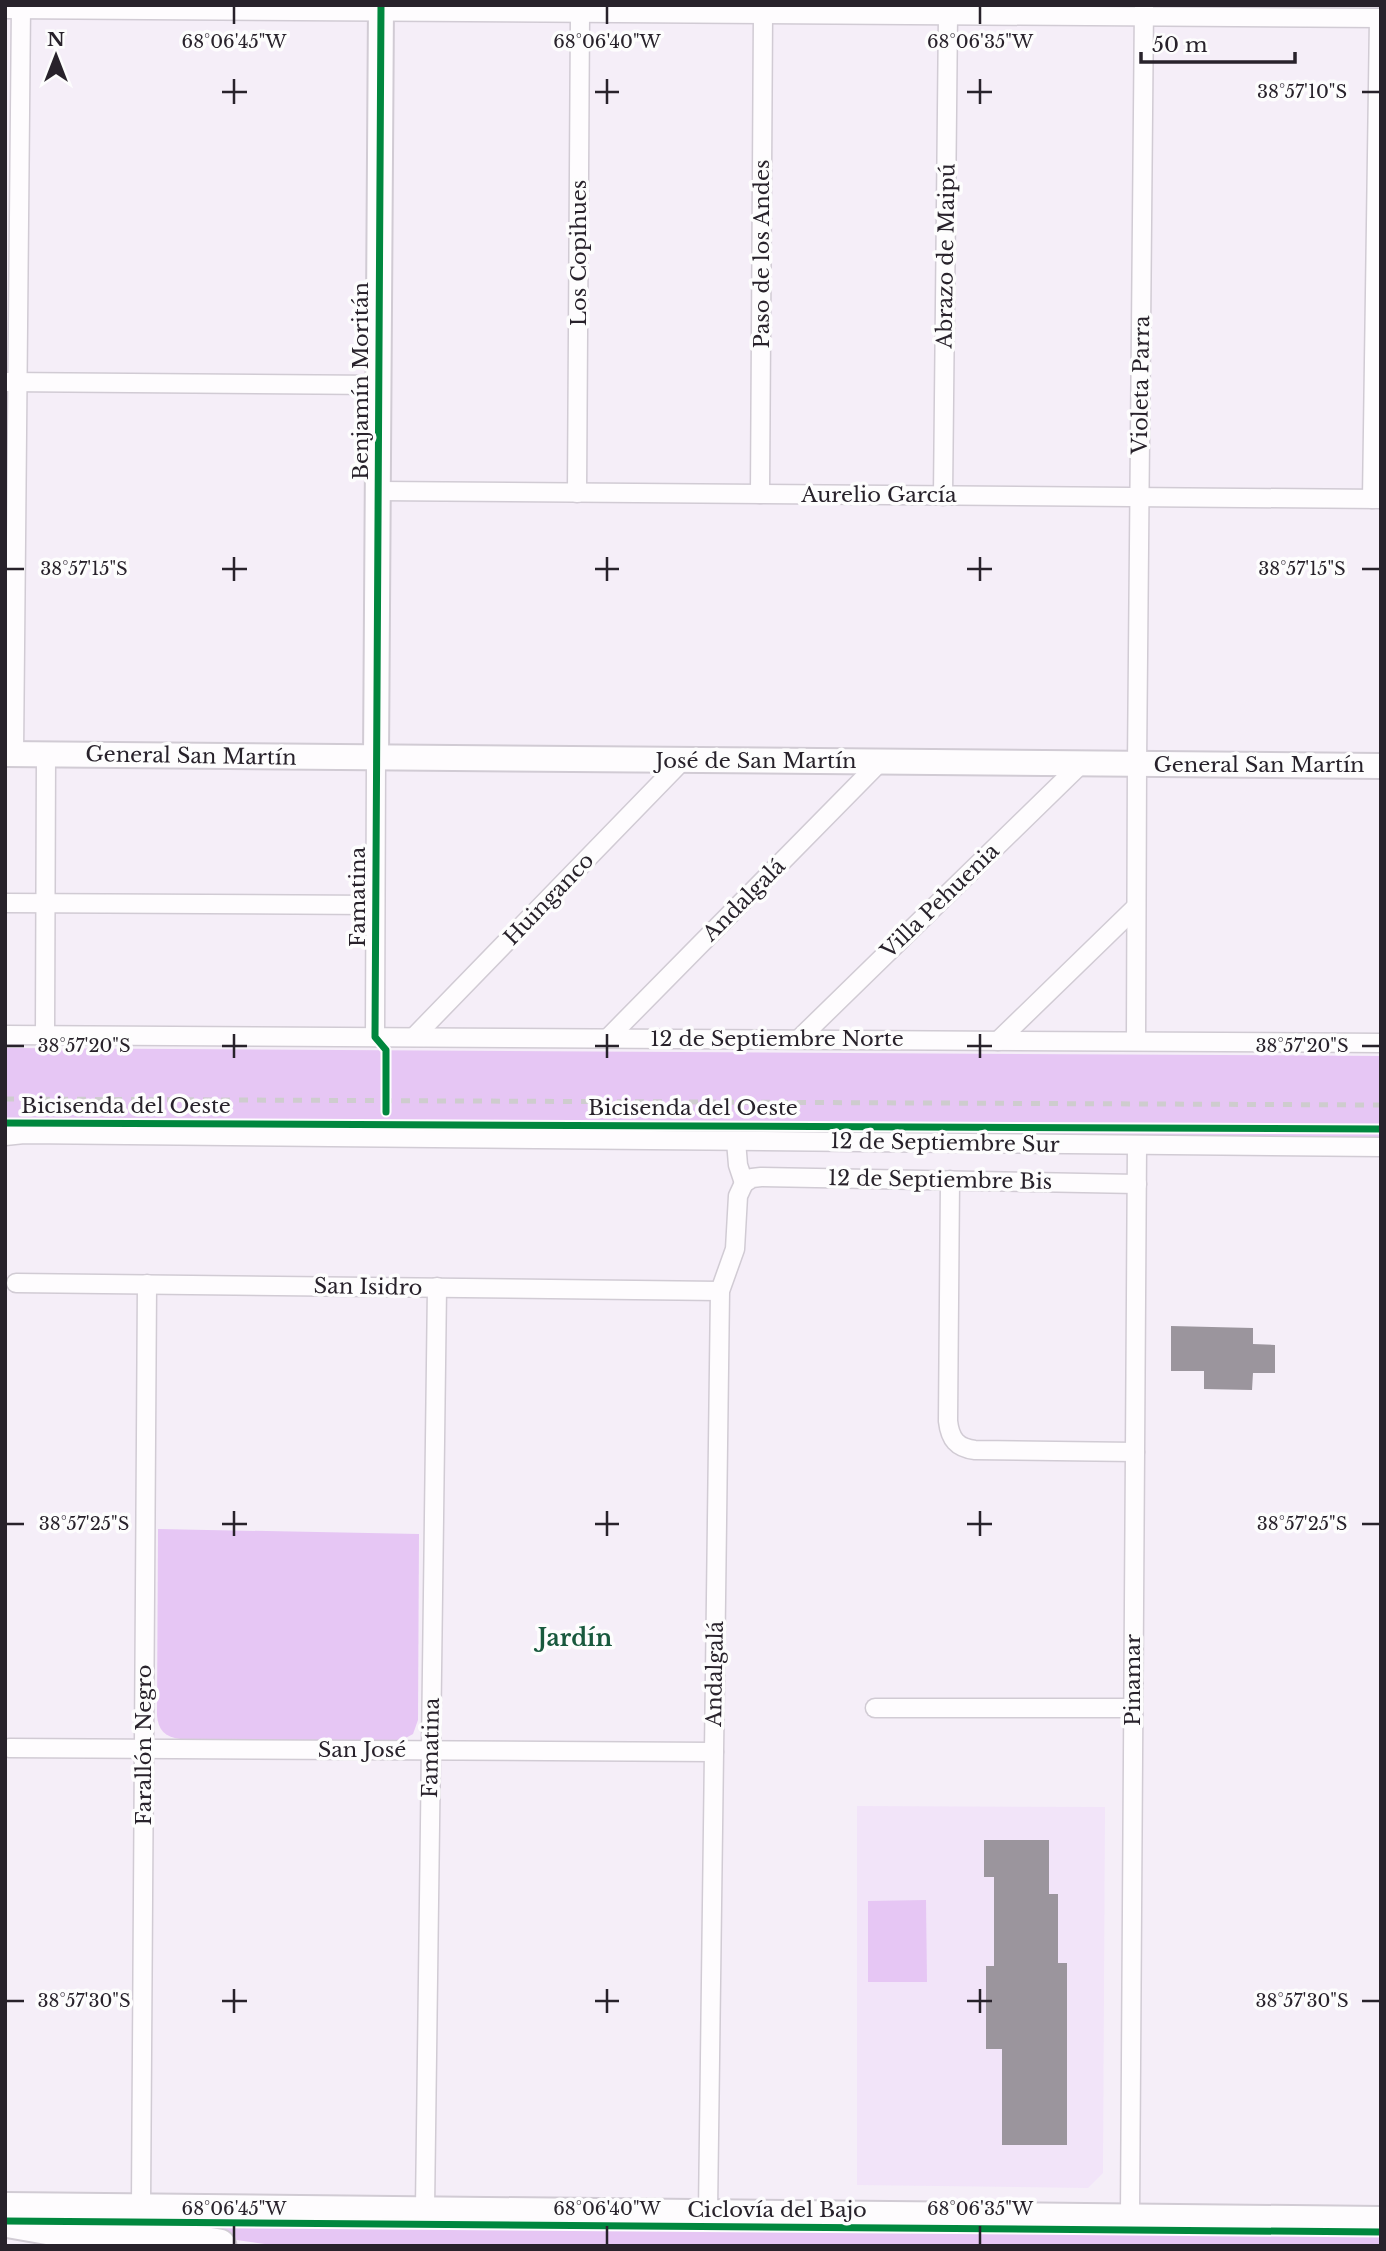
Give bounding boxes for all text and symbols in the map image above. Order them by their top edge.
north arrow [21,21,91,91]
scale bar [1141,21,1295,65]
text: N [47,28,65,51]
text: 68°06'45"W [182,31,287,53]
text: 68°06'40"W [553,31,662,53]
text: 68°06'35"W [927,31,1034,53]
text: 50 m [1152,32,1208,58]
text: 38°57'10"S [1257,81,1347,103]
street label: Paso de los Andes [749,159,775,349]
street label: Abrazo de Maipú [931,163,961,350]
street label: Los Copihues [566,180,592,326]
street label: Benjamín Moritán [348,282,374,480]
street label: Violeta Parra [1127,315,1155,456]
street label: Aurelio García [800,482,957,508]
text: 38°57'15"S [40,558,128,580]
text: 38°57'15"S [1258,558,1346,580]
street label: General San Martín [85,741,297,771]
street label: José de San Martín [652,748,857,774]
street label: General San Martín [1153,752,1365,778]
street label: Villa Pehuenia [875,838,1005,965]
street label: Famatina [345,846,371,947]
street label: Huinganco [499,847,599,951]
street label: Andalgalá [697,853,791,947]
street label: 12 de Septiembre Norte [650,1026,904,1052]
text: 38°57'20"S [37,1035,131,1057]
text: 38°57'20"S [1255,1035,1349,1057]
street label: Bicisenda del Oeste [21,1093,231,1119]
street label: Bicisenda del Oeste [588,1095,798,1121]
street label: 12 de Septiembre Sur [830,1128,1060,1158]
street label: 12 de Septiembre Bis [828,1165,1052,1195]
street label: San Isidro [313,1273,423,1301]
text: 38°57'25"S [39,1513,129,1535]
text: 38°57'25"S [1257,1513,1347,1535]
street label: Andalgalá [701,1620,729,1728]
district label: Jardín [534,1624,612,1652]
street label: Pinamar [1120,1634,1146,1726]
street label: Farallón Negro [131,1665,157,1825]
street label: Famatina [417,1697,445,1798]
street label: San José [318,1737,406,1763]
text: 38°57'30"S [37,1990,131,2012]
text: 38°57'30"S [1255,1990,1349,2012]
street label: Ciclovía del Bajo [687,2197,867,2223]
text: 68°06'45"W [182,2198,287,2220]
text: 68°06'40"W [553,2198,662,2220]
text: 68°06'35"W [927,2198,1034,2220]

